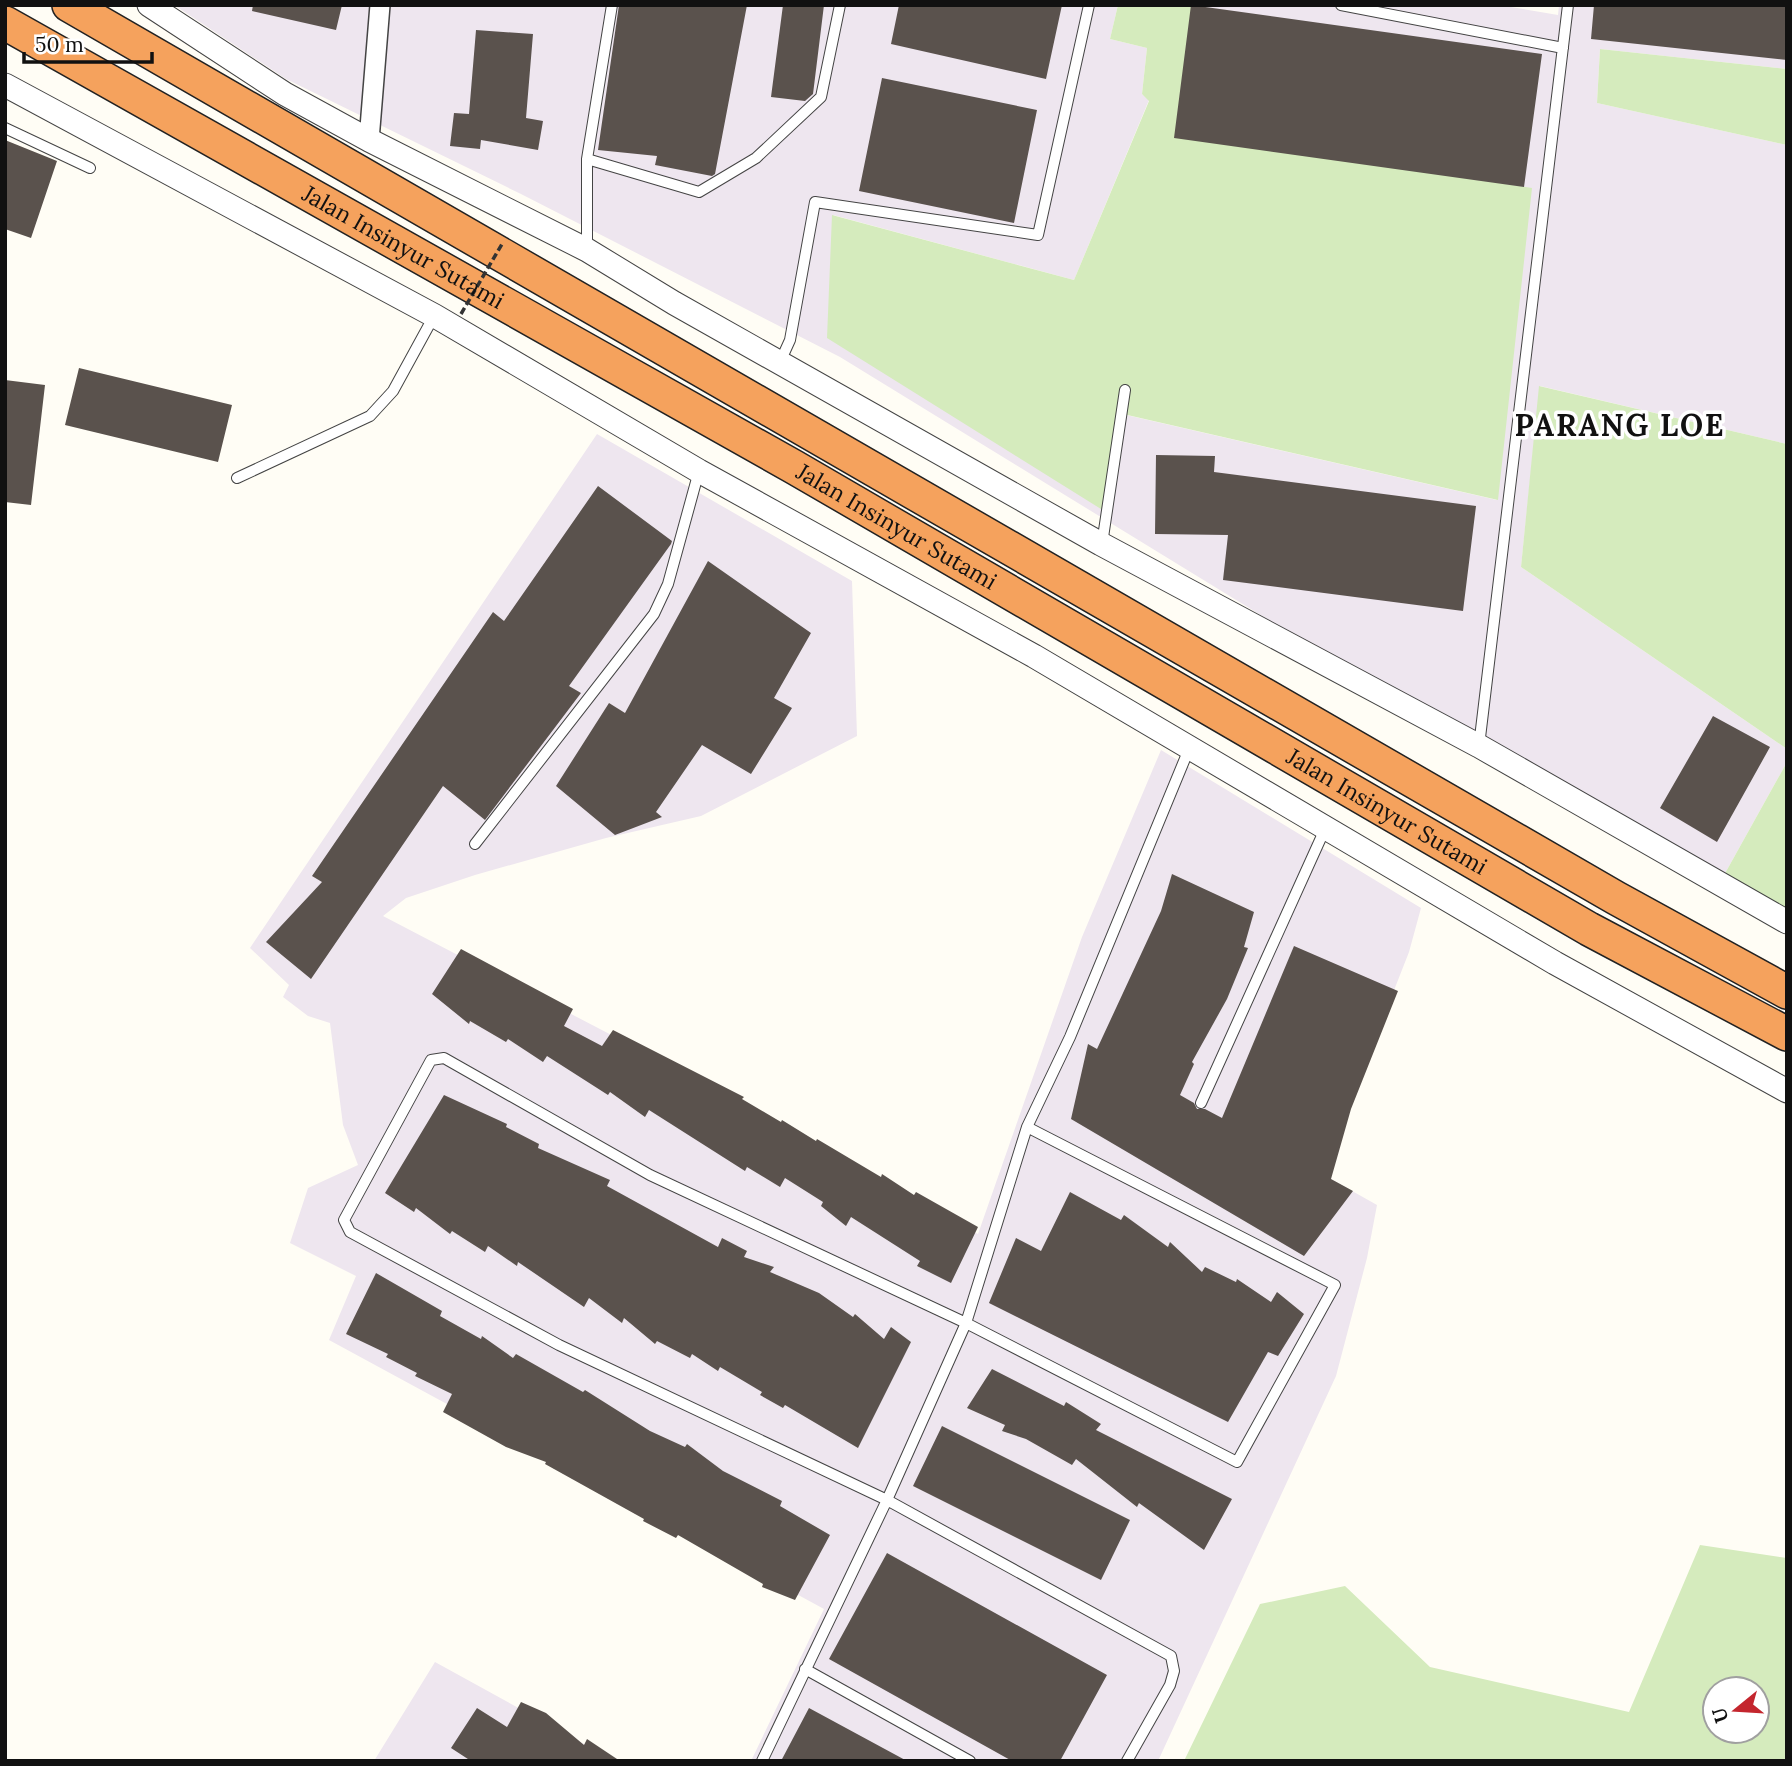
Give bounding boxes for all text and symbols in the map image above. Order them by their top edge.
scale bar [24,21,152,65]
text: 50 m [35,31,84,58]
street label: Jalan Insinyur Sutami [297,178,510,315]
district label: PARANG LOE [1514,406,1726,444]
street label: Jalan Insinyur Sutami [791,456,1002,596]
street label: Jalan Insinyur Sutami [1281,741,1493,881]
north arrow [1701,1675,1771,1745]
text: U [1706,1705,1733,1726]

